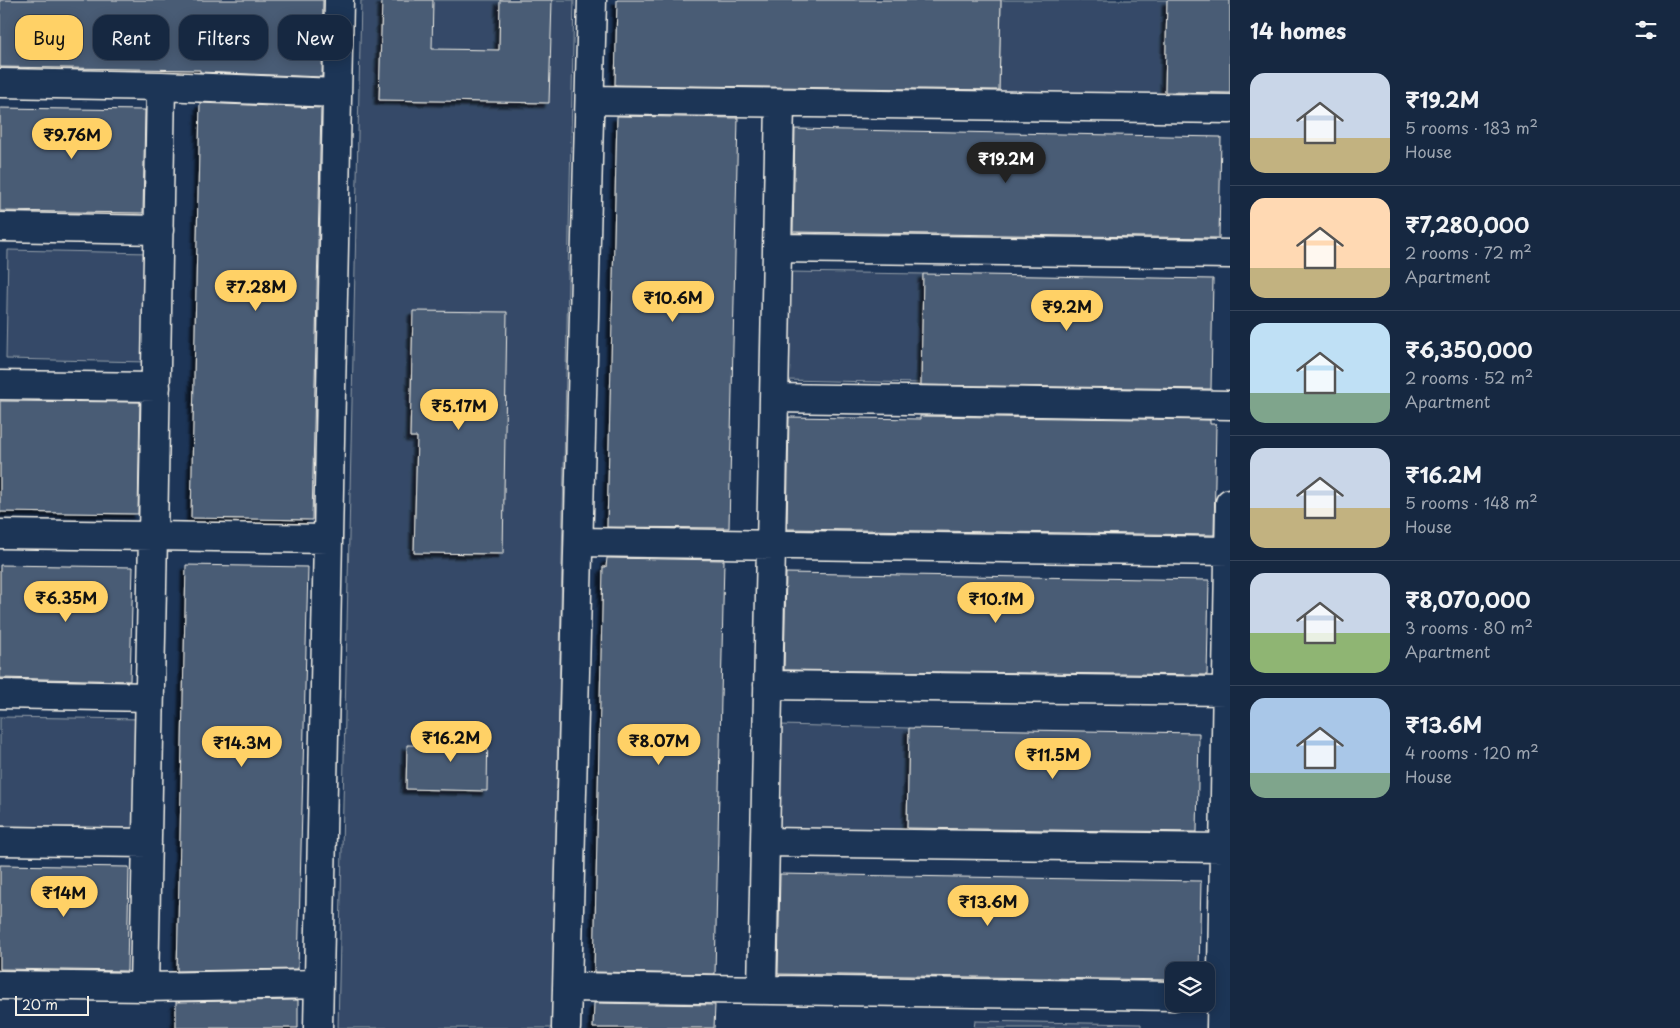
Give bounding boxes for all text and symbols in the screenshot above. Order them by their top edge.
text: 14 homes [1250,14,1346,46]
chip: Buy [15,15,83,60]
chip: Rent [93,15,169,60]
chip: Filters [179,15,268,60]
chip: New [278,15,352,60]
icon: filters [1632,16,1660,44]
text: ₹19.2M [1405,83,1479,115]
icon: home [1290,93,1350,153]
text: 5 rooms · 183 m² [1405,115,1538,139]
pin: ₹9.76M [31,118,113,160]
text: ₹9.76M [43,122,101,146]
text: House [1405,139,1452,163]
pin: ₹19.2M [965,142,1047,184]
text: ₹19.2M [978,146,1034,170]
text: ₹7,280,000 [1405,208,1529,240]
icon: home [1290,218,1350,278]
text: 2 rooms · 72 m² [1405,240,1532,264]
text: Apartment [1405,264,1490,288]
pin: ₹7.28M [215,270,297,312]
text: ₹7.28M [226,274,286,298]
pin: ₹10.6M [632,280,714,323]
text: ₹10.6M [643,285,703,309]
pin: ₹9.2M [1032,290,1102,332]
text: ₹9.2M [1042,294,1092,318]
text: ₹6,350,000 [1405,333,1533,365]
icon: home [1290,343,1350,403]
text: 2 rooms · 52 m² [1405,365,1533,389]
pin: ₹5.17M [418,388,500,431]
text: Apartment [1405,389,1490,413]
text: ₹5.17M [431,393,487,417]
text: ₹16.2M [1405,458,1482,490]
icon: home [1290,468,1350,528]
text: 5 rooms · 148 m² [1405,490,1538,514]
text: House [1405,514,1452,538]
pin: ₹6.35M [25,580,107,623]
pin: ₹10.1M [955,582,1037,624]
text: ₹8,070,000 [1405,583,1531,615]
text: ₹6.35M [35,585,97,609]
text: ₹10.1M [968,586,1024,610]
icon: home [1290,593,1350,653]
text: 3 rooms · 80 m² [1405,615,1533,639]
text: Apartment [1405,639,1490,663]
text: ₹13.6M [1405,708,1482,740]
icon: home [1290,718,1350,778]
pin: ₹16.2M [410,720,492,763]
pin: ₹8.07M [618,724,700,766]
text: ₹16.2M [422,725,480,749]
pin: ₹14.3M [201,726,283,768]
text: ₹8.07M [628,728,690,752]
text: ₹14.3M [213,730,271,754]
pin: ₹11.5M [1012,738,1094,780]
text: 4 rooms · 120 m² [1405,740,1539,764]
text: ₹11.5M [1026,742,1080,766]
text: House [1405,764,1452,788]
pin: ₹14M [34,876,94,918]
text: ₹14M [42,880,86,904]
pin: ₹13.6M [947,884,1029,927]
text: ₹13.6M [959,889,1017,913]
map controls [1165,962,1215,1012]
button: layers [1165,962,1215,1012]
scale bar [15,993,89,1016]
text: 20 m [22,994,58,1015]

